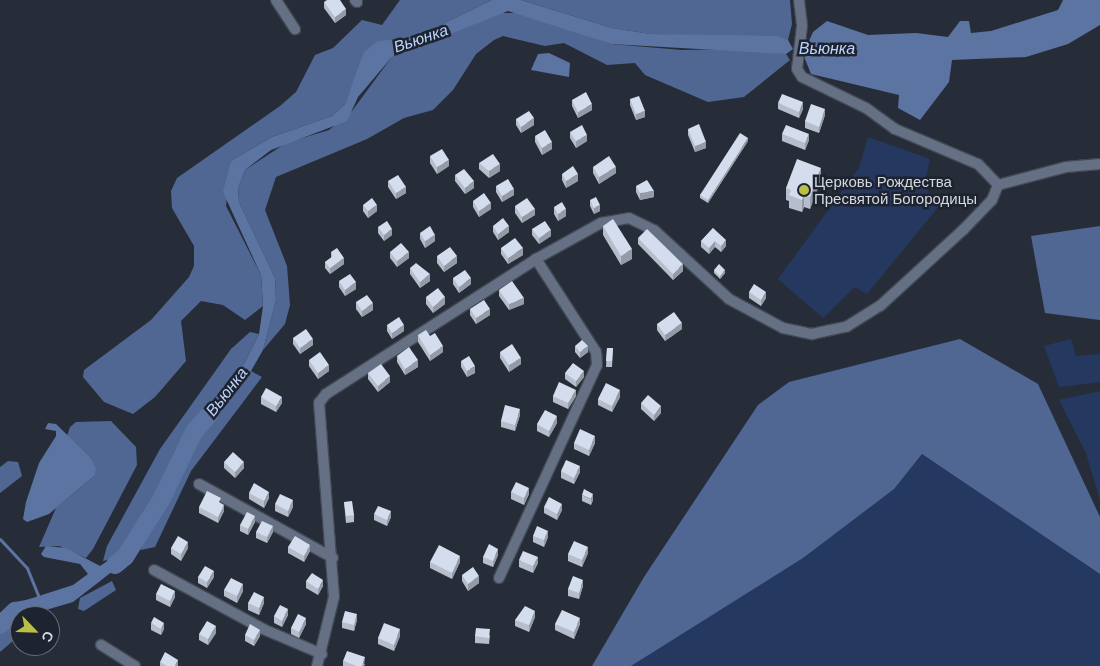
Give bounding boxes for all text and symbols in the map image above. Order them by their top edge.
water label: Вьюнка [391,21,451,57]
water label: Вьюнка [799,39,855,59]
place label: Церковь Рождества Пресвятой Богородицы [814,172,977,207]
marker: Церковь Рождества Пресвятой Богородицы [798,184,810,196]
water label: Вьюнка [202,364,252,420]
north arrow [10,606,60,656]
text: С [38,629,57,645]

